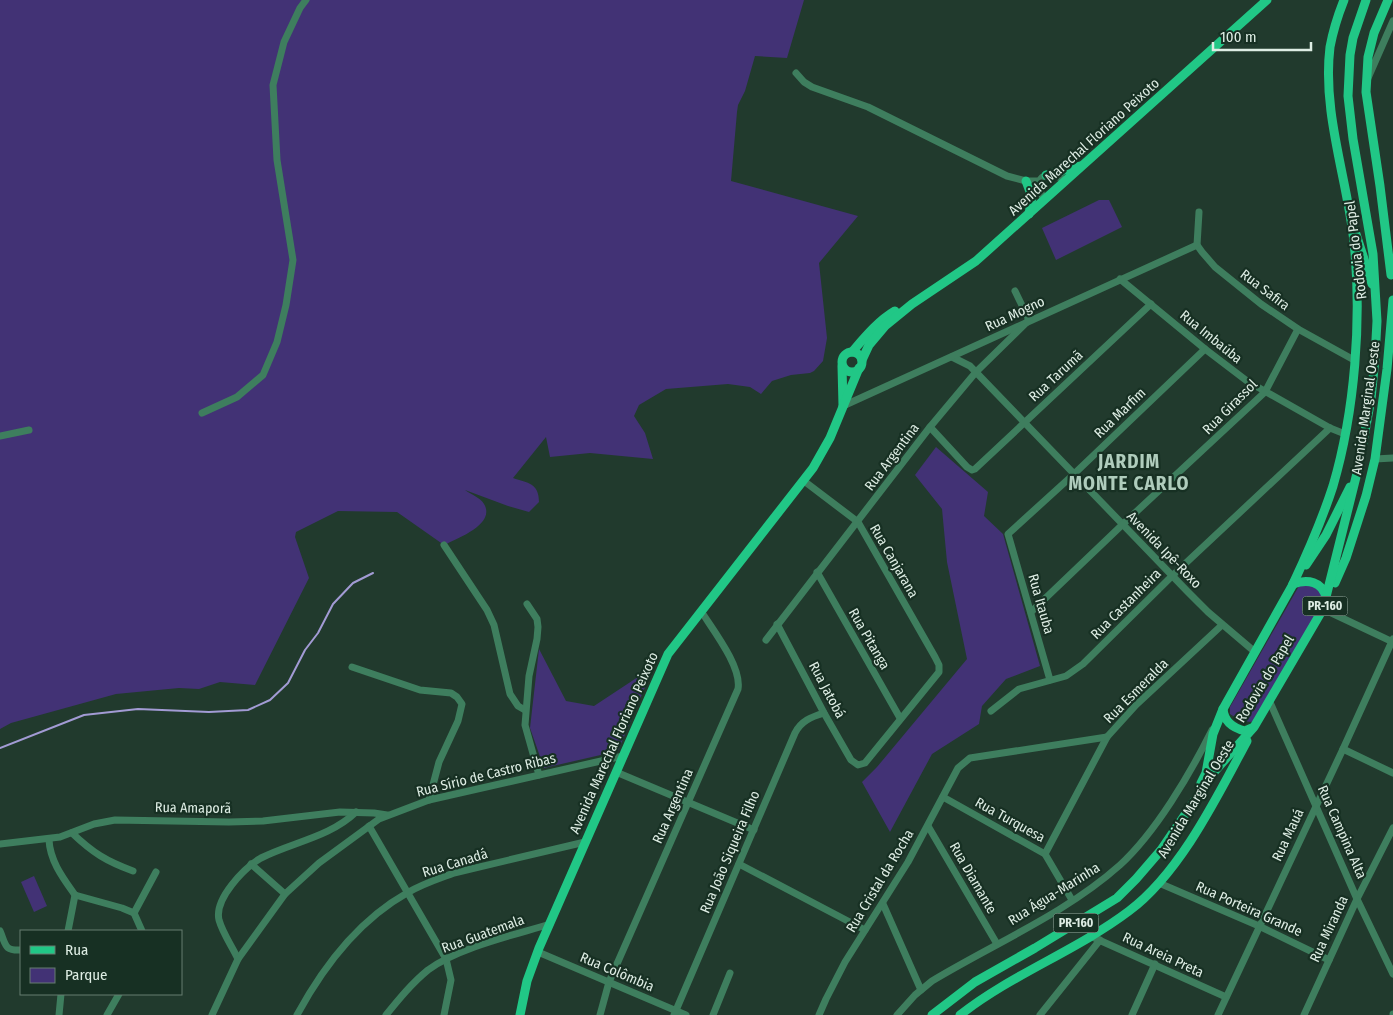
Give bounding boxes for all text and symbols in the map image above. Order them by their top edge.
scale bar [1213,20,1310,52]
text: 100 m [1220,28,1257,46]
street label: Avenida Marechal Floriano Peixoto [1005,75,1163,219]
street label: Rodovia do Papel [1341,199,1370,300]
street label: Rua Safira [1237,266,1293,314]
street label: Rua Mogno [983,293,1047,335]
street label: Rua Imbaúba [1176,307,1246,367]
street label: Avenida Marginal Oeste [1348,340,1384,476]
street label: Rua Tarumã [1025,347,1087,405]
street label: Rua Girassol [1199,376,1261,438]
street label: Rua Marfim [1091,384,1149,442]
street label: Rua Argentina [861,420,923,494]
district label: JARDIM MONTE CARLO [1068,450,1190,495]
street label: Avenida Ipê-Roxo [1123,508,1205,592]
street label: Rua Canjarana [866,521,922,601]
street label: Rua Castanheira [1087,565,1165,643]
street label: Rua Itauba [1024,572,1058,636]
road number: PR-160 [1302,596,1348,616]
street label: Rua Pitanga [845,605,893,673]
street label: Rodovia do Papel [1232,632,1298,726]
street label: Avenida Marechal Floriano Peixoto [566,650,662,836]
street label: Rua Esmeralda [1100,655,1172,727]
street label: Rua Jatobá [805,659,849,721]
street label: Avenida Marginal Oeste [1154,737,1238,861]
street label: Rua Sírio de Castro Ribas [415,749,557,801]
street label: Rua Argentina [649,766,697,846]
street label: Rua Campina Alta [1314,783,1370,882]
street label: Rua João Siqueira Filho [696,788,764,916]
street label: Rua Turquesa [972,794,1048,846]
street label: Rua Amaporã [155,799,231,817]
street label: Rua Mauá [1268,806,1308,864]
street label: Rua Cristal da Rocha [843,826,918,936]
street label: Rua Diamante [946,839,1000,917]
street label: Rua Canadá [420,845,490,881]
street label: Rua Água-Marinha [1004,858,1103,929]
street label: Rua Porteira Grande [1193,878,1305,940]
street label: Rua Miranda [1306,893,1352,965]
street label: Rua Guatemala [439,911,527,957]
road number: PR-160 [1054,914,1098,932]
street label: Rua Areia Preta [1120,929,1206,981]
legend [20,930,182,995]
text: Rua [65,941,88,959]
street label: Rua Colômbia [577,949,657,995]
text: Parque [65,966,108,984]

